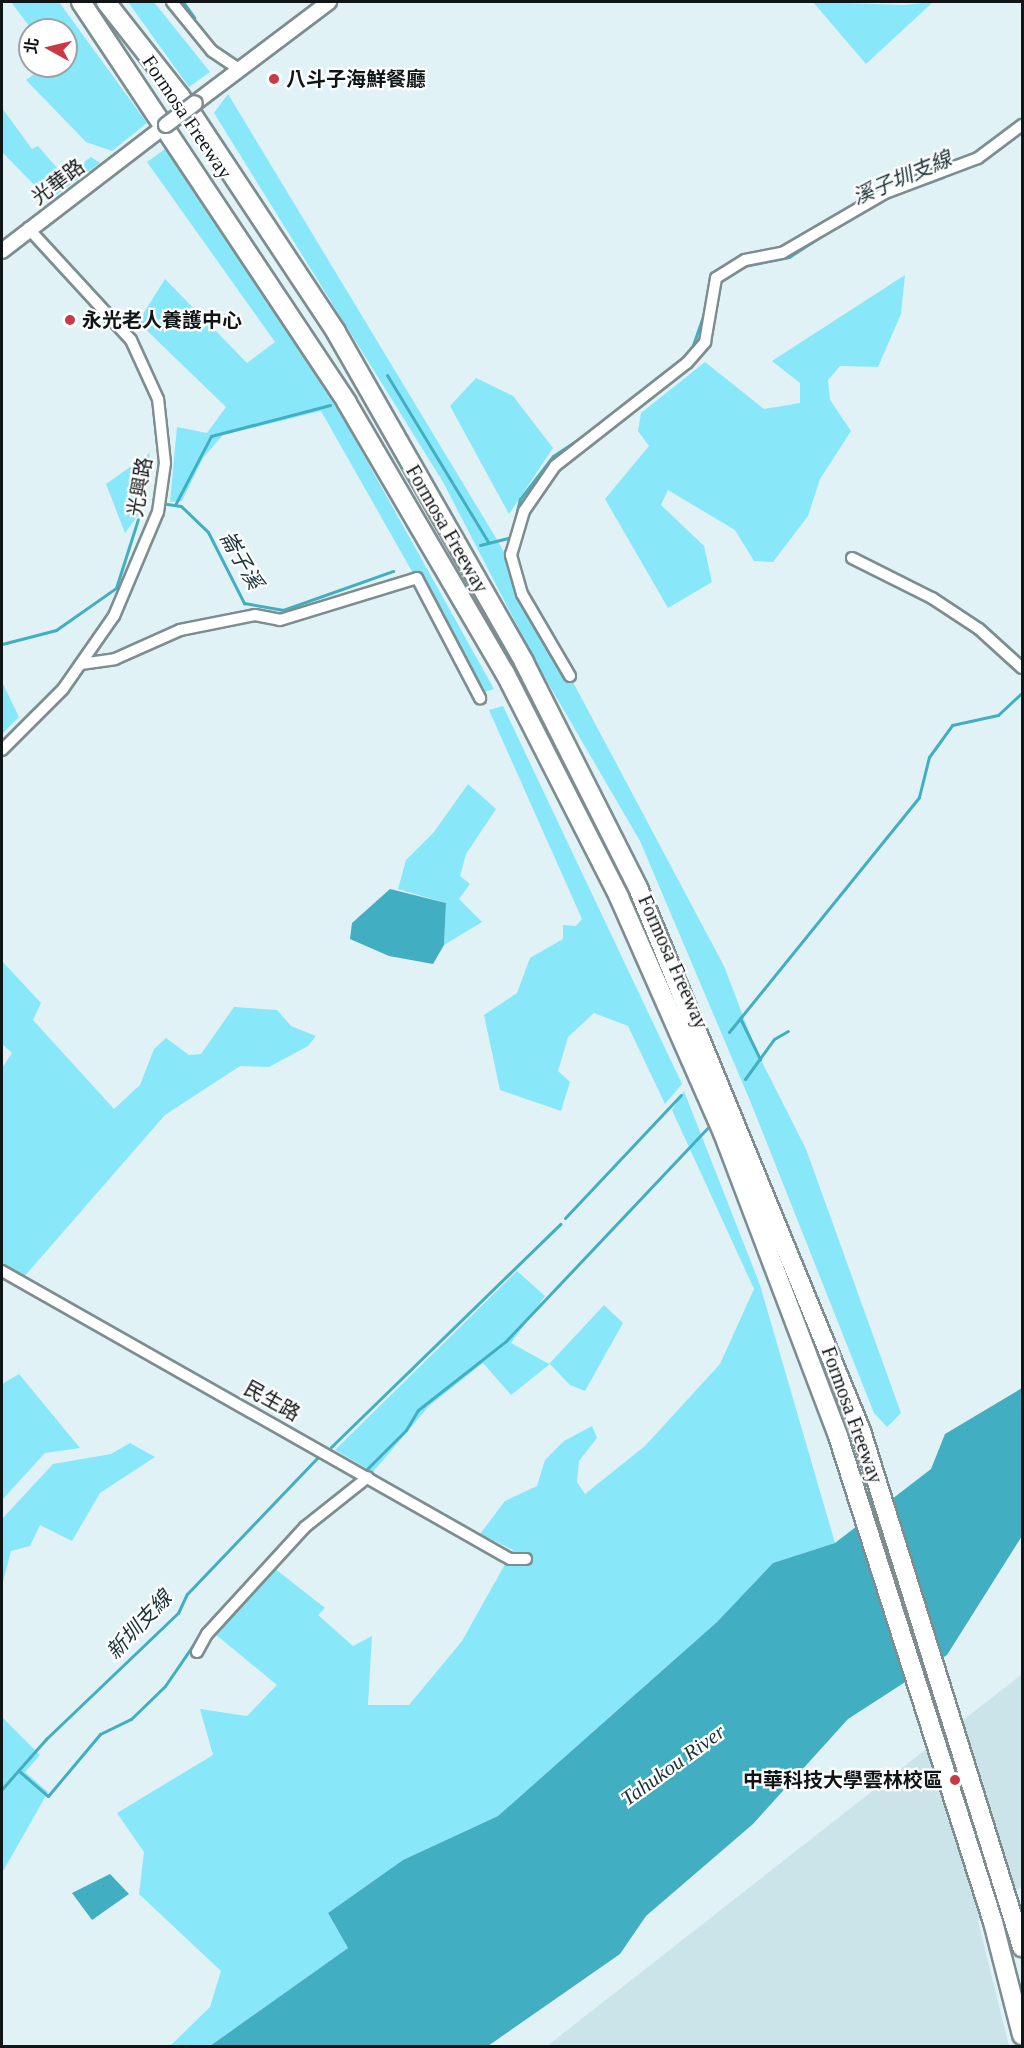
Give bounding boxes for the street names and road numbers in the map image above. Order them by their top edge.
street label: Formosa Freeway [137,51,237,183]
street label: 光華路 [27,154,89,210]
street label: 光興路 [123,455,157,519]
street label: Formosa Freeway [401,461,493,597]
street label: Formosa Freeway [633,891,713,1033]
street label: Formosa Freeway [816,1343,888,1487]
street label: 民生路 [240,1376,304,1426]

